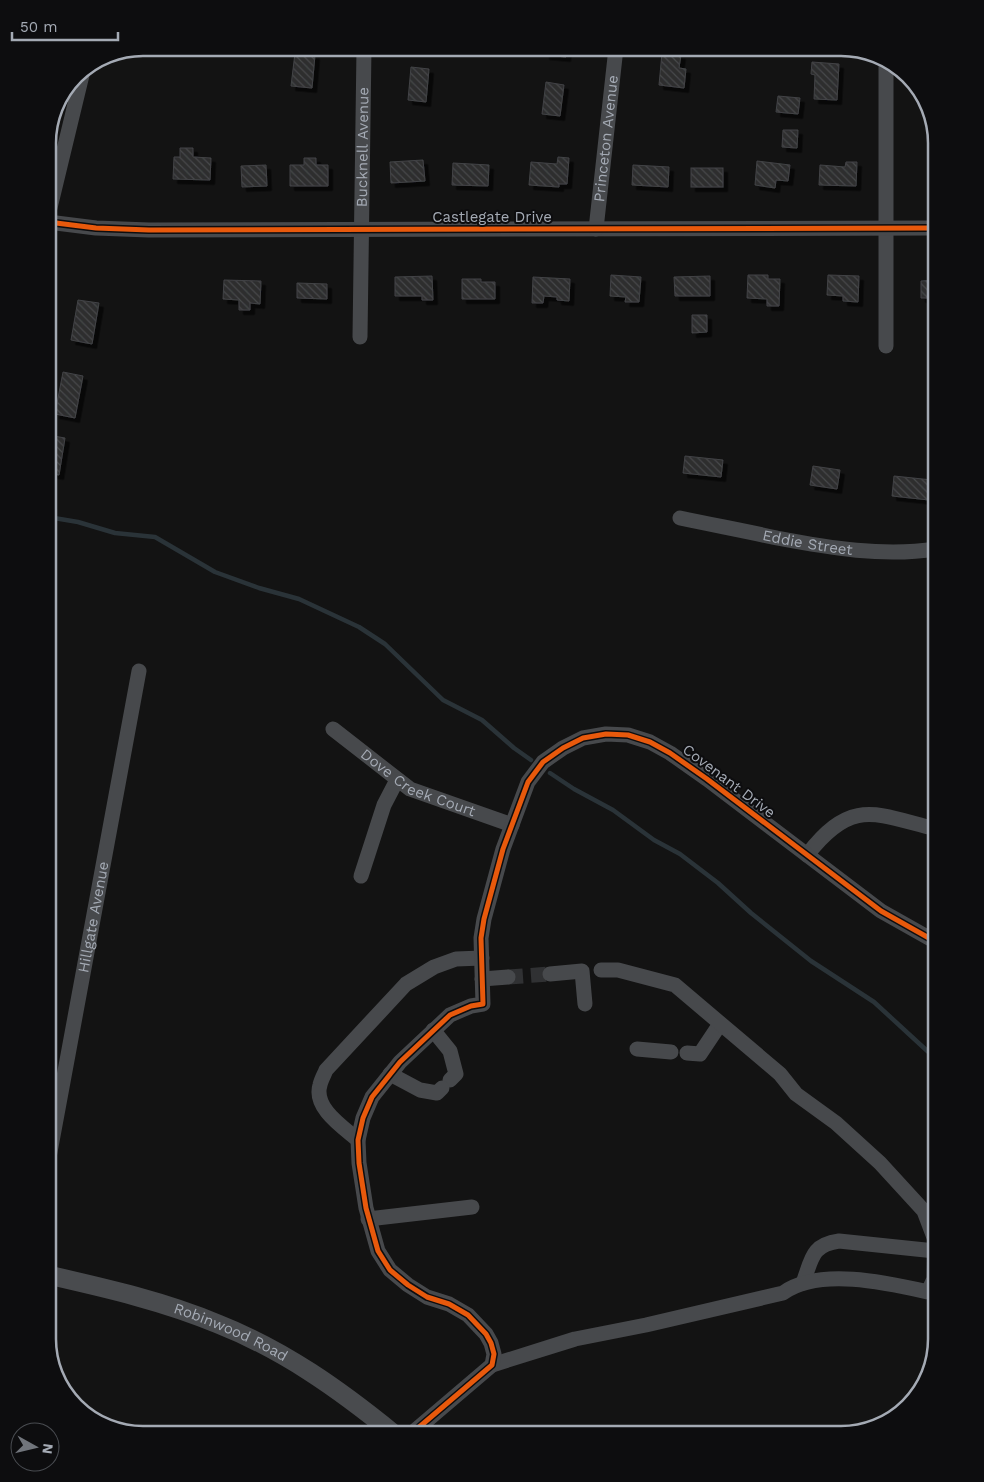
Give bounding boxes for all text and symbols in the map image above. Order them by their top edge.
scale bar [12,10,119,42]
text: 50 m [20,18,57,36]
street label: Princeton Avenue [590,74,622,203]
street label: Bucknell Avenue [353,87,372,207]
street label: Castlegate Drive [432,208,552,226]
street label: Eddie Street [761,526,854,559]
street label: Covenant Drive [679,740,779,822]
street label: Dove Creek Court [357,745,479,821]
street label: Hillgate Avenue [74,860,113,974]
street label: Robinwood Road [171,1299,291,1365]
north arrow [10,1422,60,1472]
text: N [39,1443,57,1455]

